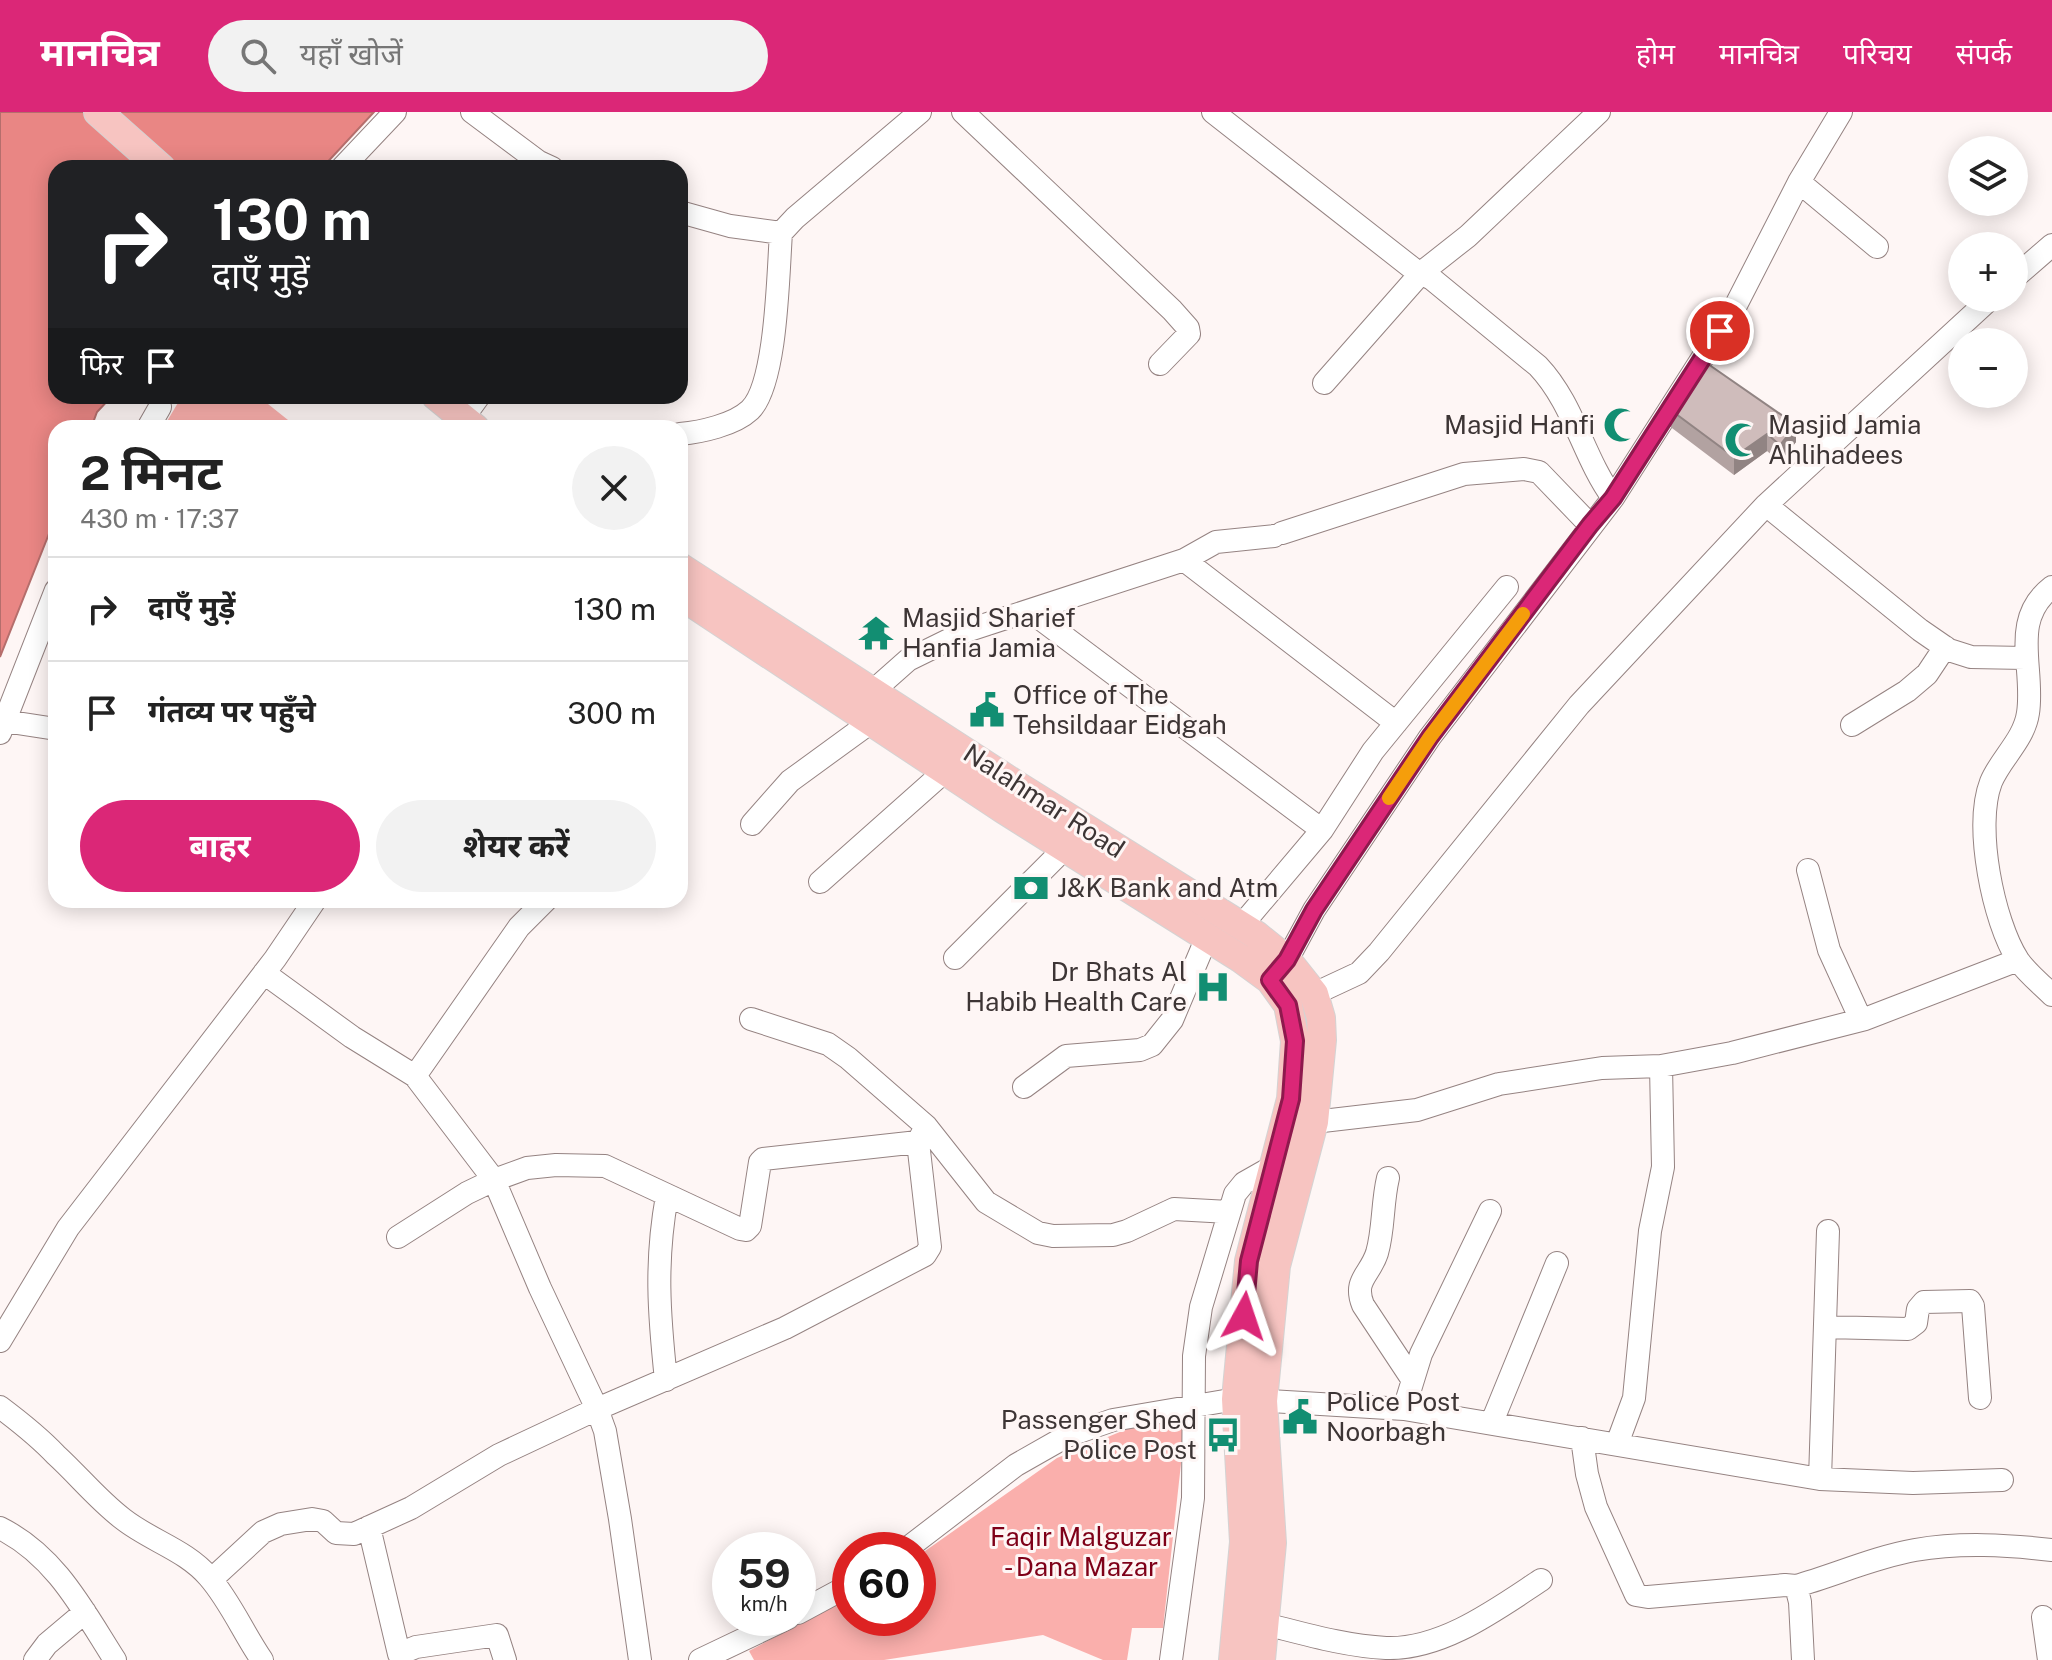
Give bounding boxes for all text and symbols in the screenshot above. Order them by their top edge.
search box [208,20,768,92]
text: मानचित्र [40,30,160,75]
icon: search [236,34,280,78]
text: यहाँ खोजें [300,36,403,72]
text: होम [1636,37,1675,70]
text: मानचित्र [1719,37,1799,70]
text: परिचय [1843,37,1912,70]
text: संपर्क [1956,37,2012,70]
map controls [1948,136,2028,408]
button: layers [1948,136,2028,216]
text: 130 m [212,187,372,253]
icon: right [80,192,184,296]
button: + [1948,232,2028,312]
text: दाएँ मुड़ें [212,254,310,296]
pin [1686,297,1754,365]
icon: arrive [1698,309,1742,353]
button: − [1948,328,2028,408]
icon: arrive [139,344,183,388]
text: फिर [80,346,123,382]
mosque icon: Masjid Hanfi [1602,406,1640,444]
place label: Masjid Hanfi [1444,409,1595,440]
place label: Masjid Jamia Ahlihadees [1768,409,1921,470]
mosque icon: Masjid Jamia Ahlihadees [1723,421,1761,459]
text: 2 मिनट [80,444,222,501]
button: close [572,446,656,530]
text: 430 m · 17:37 [80,503,239,534]
icon: right [80,587,124,631]
text: दाएँ मुड़ें [148,589,235,625]
text: 130 m [573,591,656,627]
place label: Masjid Sharief Hanfia Jamia [902,602,1075,663]
temple icon: Masjid Sharief Hanfia Jamia [857,614,895,652]
place label: Office of The Tehsildaar Eidgah [1013,679,1227,740]
icon: arrive [80,691,124,735]
public building icon: Office of The Tehsildaar Eidgah [968,691,1006,729]
text: गंतव्य पर पहुँचे [148,693,316,729]
text: 300 m [568,695,656,731]
street label: Nalahmar Road [958,737,1131,864]
button: बाहर [80,800,360,892]
button: शेयर करें [376,800,656,892]
bank icon: J&K Bank and Atm [1012,869,1050,907]
place label: J&K Bank and Atm [1057,872,1278,903]
place label: Dr Bhats Al Habib Health Care [965,956,1187,1017]
hospital icon: Dr Bhats Al Habib Health Care [1194,968,1232,1006]
position arrow [1202,1274,1286,1358]
place label: Police Post Noorbagh [1326,1386,1460,1447]
public building icon: Police Post Noorbagh [1281,1398,1319,1436]
place label: Passenger Shed Police Post [1001,1404,1197,1465]
bus stop icon: Passenger Shed Police Post [1204,1416,1242,1454]
park label: Faqir Malguzar - Dana Mazar [990,1521,1172,1582]
speed limit sign: 60 [832,1532,936,1636]
text: 59 [737,1550,791,1597]
text: km/h [740,1592,788,1616]

